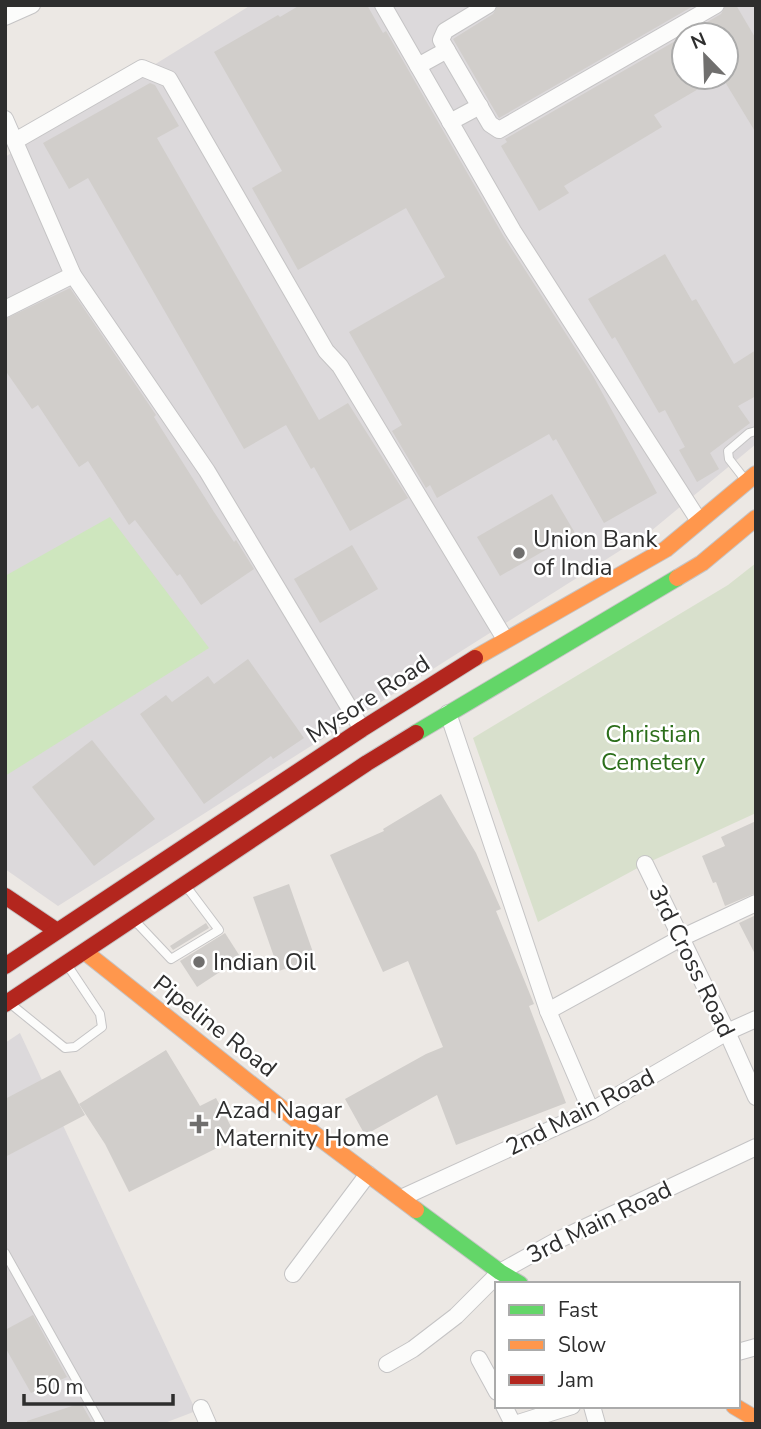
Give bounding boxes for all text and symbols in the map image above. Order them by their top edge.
north arrow [670,21,740,91]
text: N [687,27,710,56]
place label: Union Bank of India [533,523,658,583]
marker: Union Bank of India [511,545,527,561]
street label: Mysore Road [300,647,436,751]
park label: Christian Cemetery [601,718,706,778]
street label: 3rd Cross Road [641,879,743,1043]
place label: Indian Oil [213,946,316,978]
marker: Indian Oil [191,954,207,970]
street label: Pipeline Road [147,968,283,1084]
street label: 2nd Main Road [500,1061,660,1163]
place label: Azad Nagar Maternity Home [215,1094,389,1154]
marker: Azad Nagar Maternity Home [189,1114,209,1134]
street label: 3rd Main Road [521,1173,677,1271]
legend [495,1282,740,1408]
text: Fast [558,1296,598,1324]
text: Slow [558,1331,607,1359]
scale bar [24,1362,173,1406]
text: Jam [557,1366,594,1394]
text: 50 m [35,1373,84,1401]

